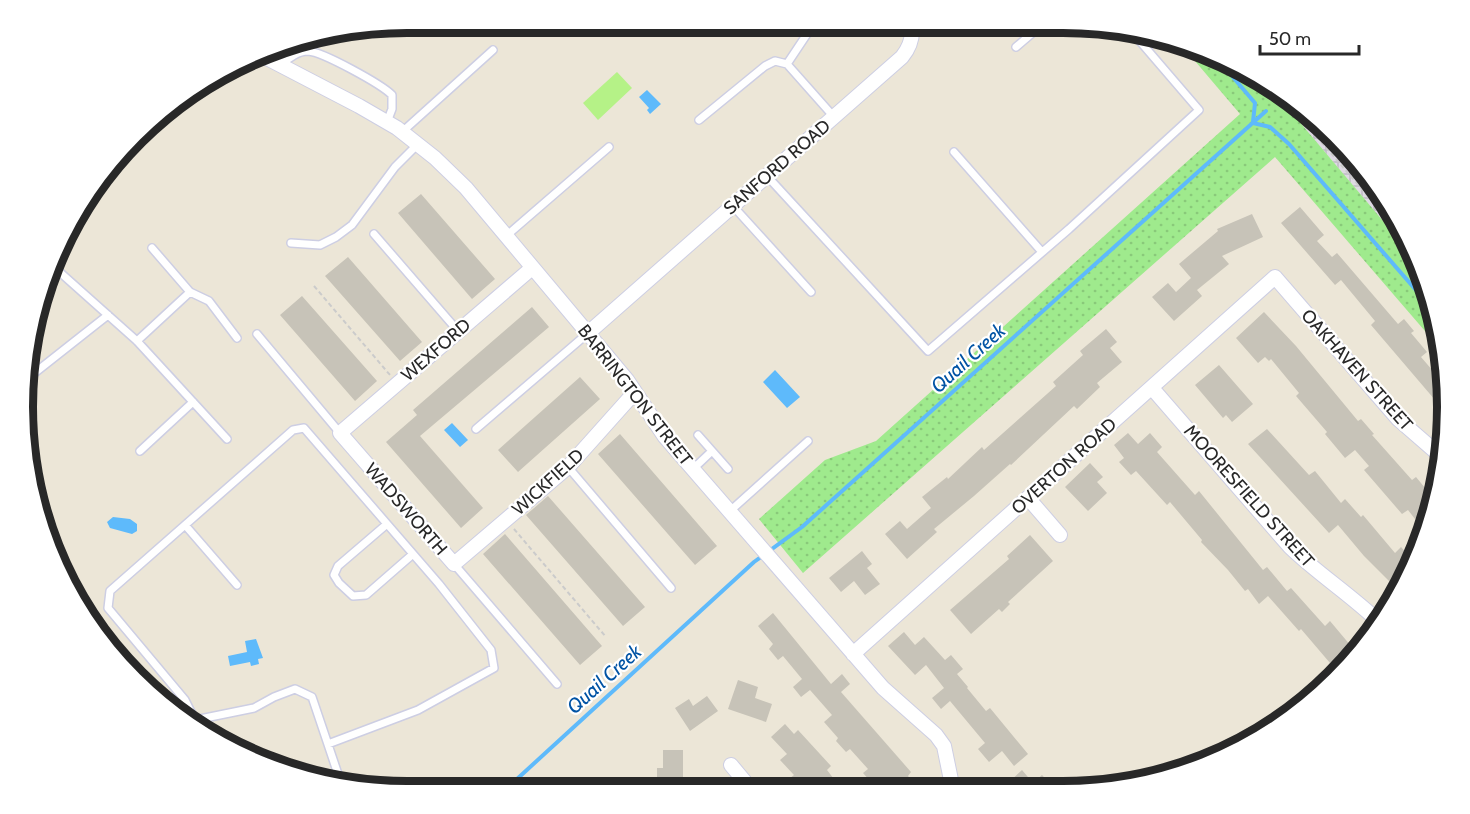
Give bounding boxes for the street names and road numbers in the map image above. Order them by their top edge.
street label: SANFORD ROAD [719,115,835,219]
street label: OAKHAVEN STREET [1297,305,1418,436]
street label: WEXFORD [397,314,475,386]
street label: BARRINGTON STREET [573,320,697,470]
street label: OVERTON ROAD [1007,413,1121,519]
street label: MOORESFIELD STREET [1179,420,1319,572]
street label: WICKFIELD [508,444,588,520]
street label: WADSWORTH [360,458,452,560]

